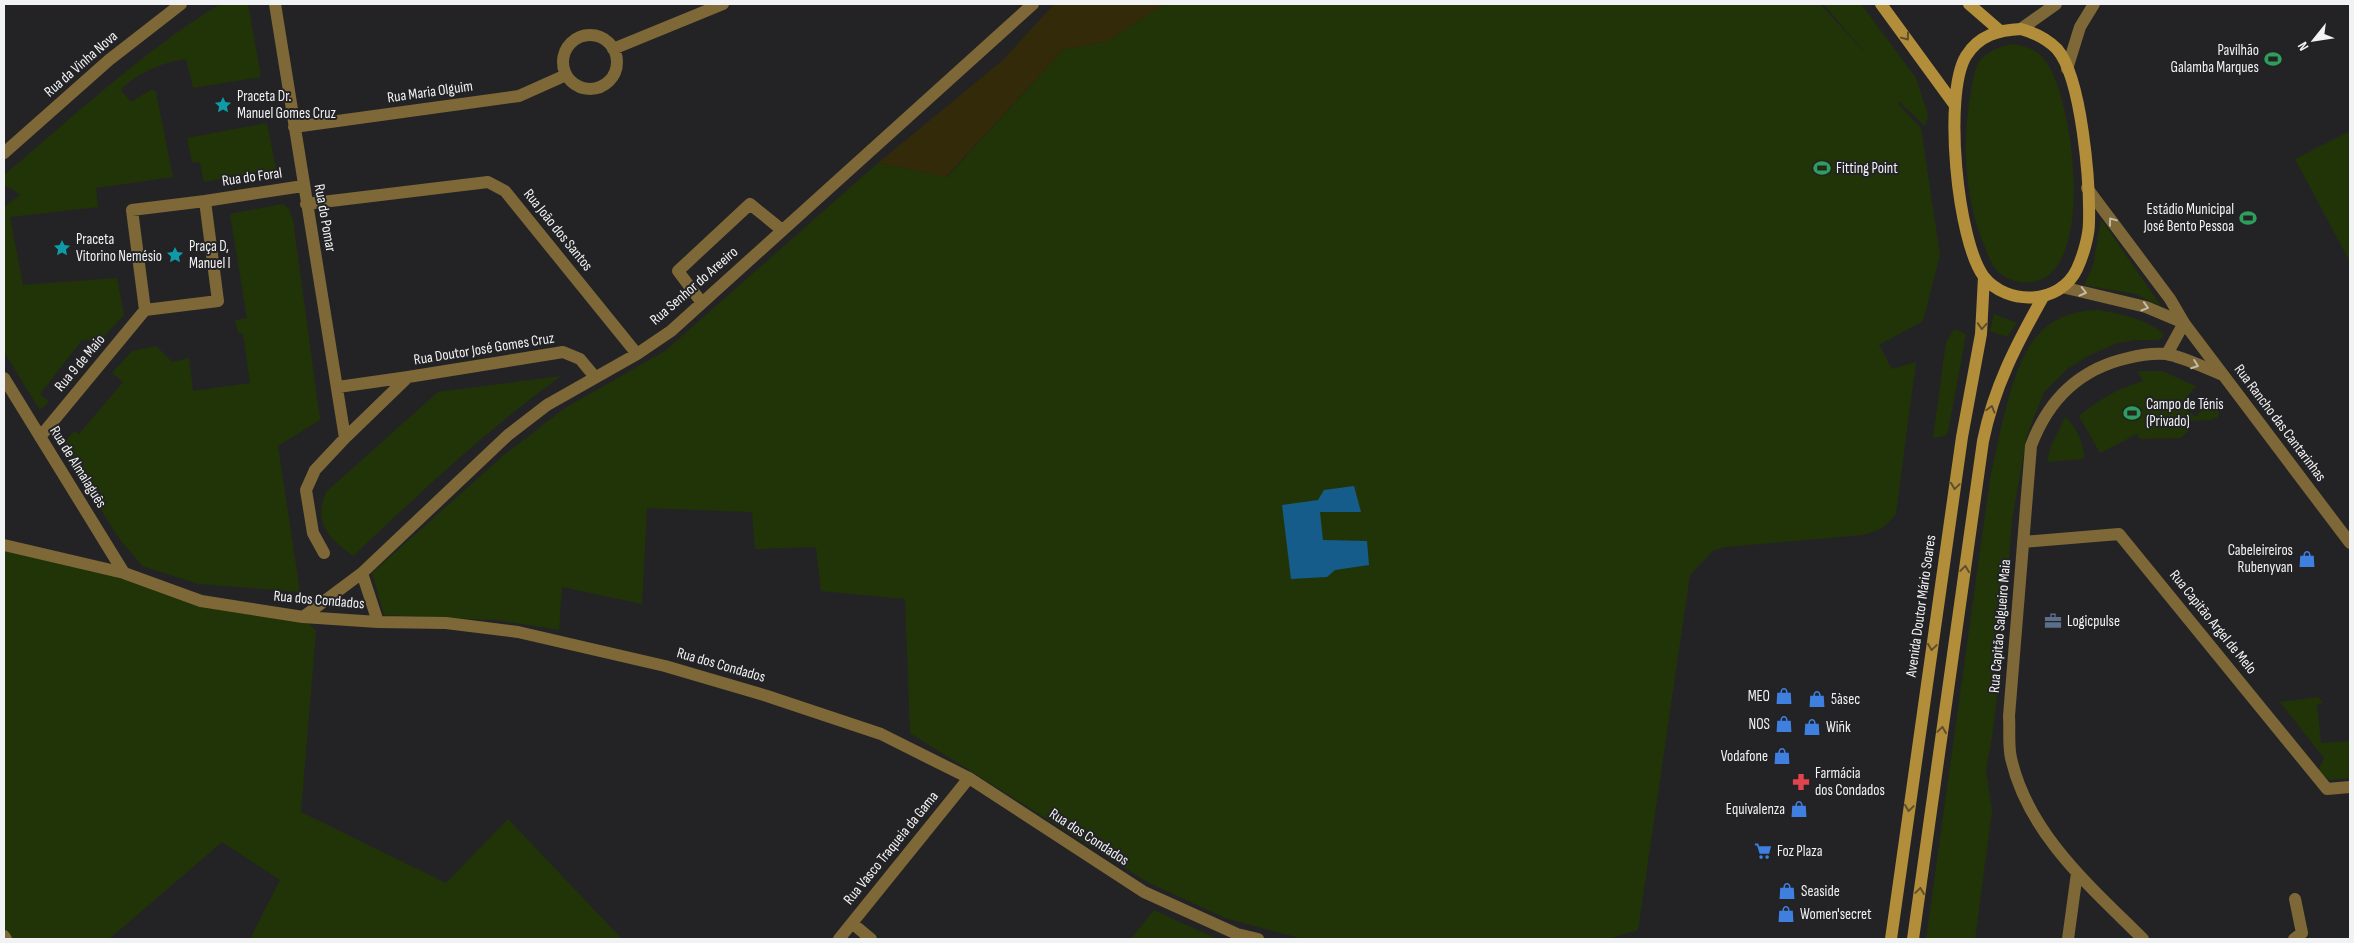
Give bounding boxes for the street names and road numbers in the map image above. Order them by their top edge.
street label: Rua da Vinha Nova [40,27,122,101]
street label: Rua Maria Olguim [386,77,474,107]
street label: Rua do Foral [221,163,283,191]
street label: Rua do Pomar [310,183,340,254]
street label: Rua João dos Santos [519,185,597,275]
street label: Rua Senhor do Areeiro [646,243,742,329]
street label: Rua Doutor José Gomes Cruz [412,328,556,369]
street label: Rua 9 de Maio [51,331,109,395]
street label: Rua Rancho das Cantarinhas [2230,361,2330,485]
street label: Rua de Almalaguês [45,422,111,512]
street label: Avenida Doutor Mário Soares [1901,534,1940,679]
street label: Rua Capitão Salgueiro Maia [1985,558,2015,694]
street label: Rua Capitão Argel de Melo [2165,566,2261,678]
street label: Rua dos Condados [273,587,365,613]
street label: Rua dos Condados [675,643,767,687]
street label: Rua Vasco Traqueia da Gama [839,787,943,909]
street label: Rua dos Condados [1046,804,1132,870]

